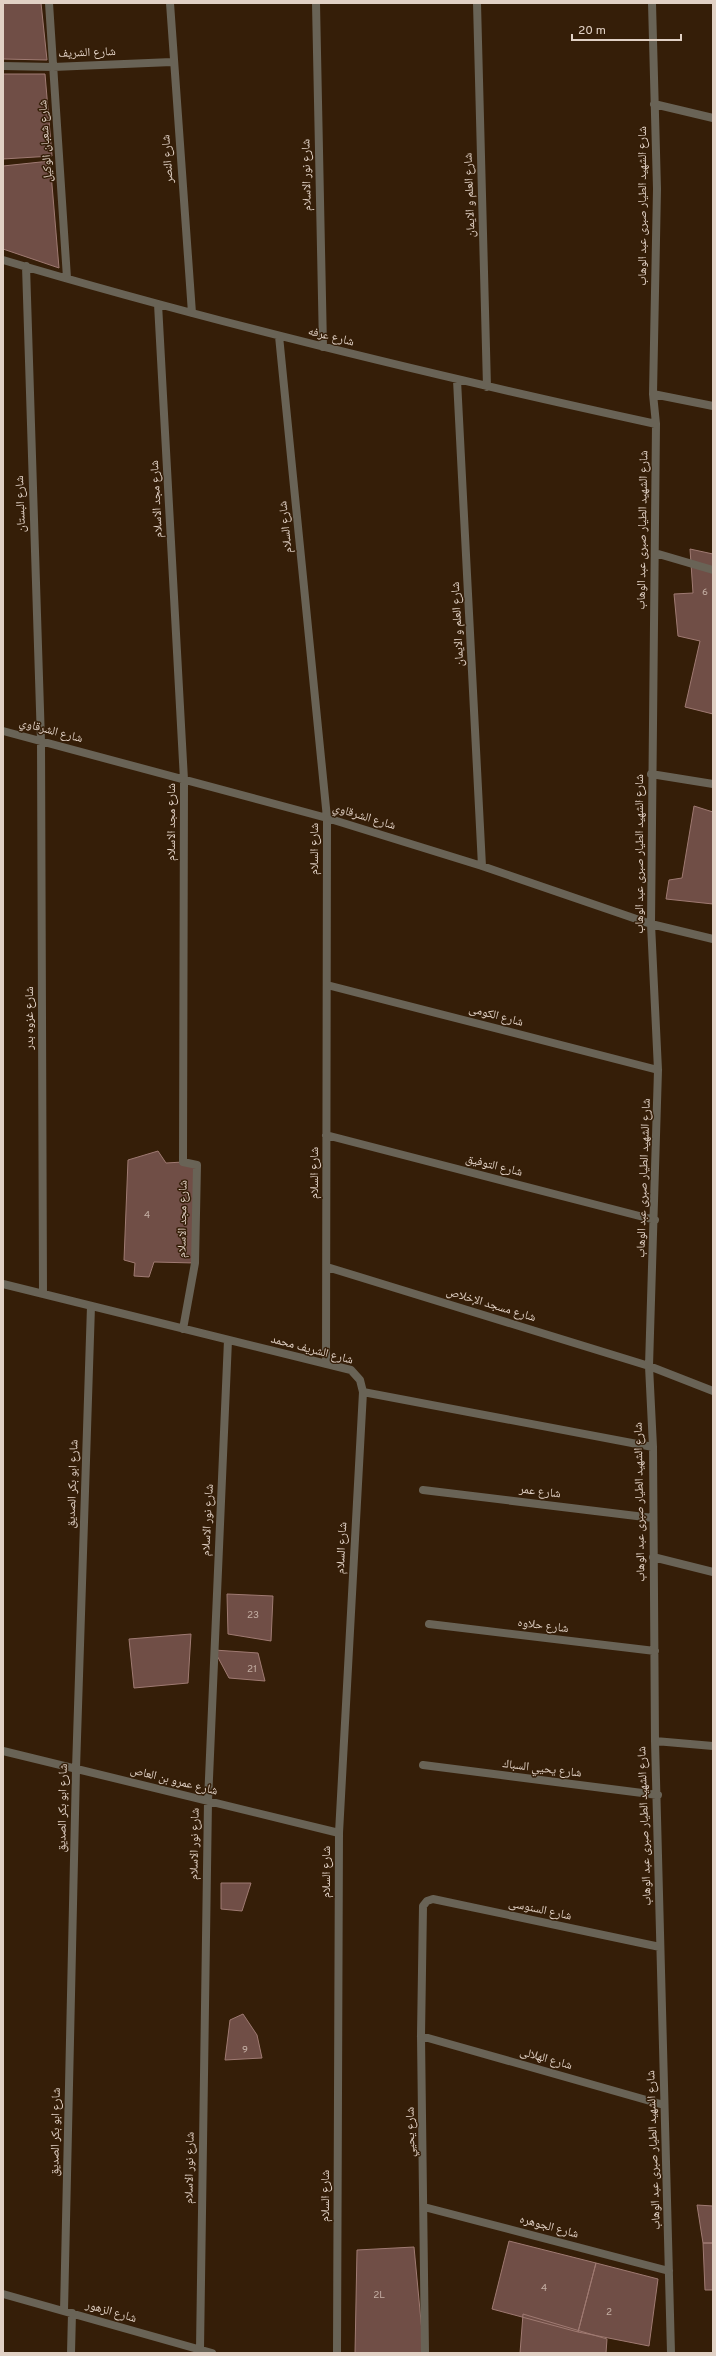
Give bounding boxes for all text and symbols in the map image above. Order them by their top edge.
scale bar [572,16,681,42]
text: 20 m [578,23,606,39]
street label: شارع الشريف [58,44,116,62]
street label: شارع شعبان الوكيل [35,99,57,183]
street label: شارع الشهيد الطيار صبرى عبد الوهاب [635,126,651,286]
street label: شارع النصر [158,134,178,185]
street label: شارع نور الاسلام [298,139,316,211]
street label: شارع العلم و الايمان [461,152,479,238]
street label: شارع عرفه [306,324,356,350]
street label: شارع الشهيد الطيار صبرى عبد الوهاب [634,450,652,610]
street label: شارع مجد الاسلام [147,460,167,538]
street label: شارع البستان [12,475,30,533]
street label: شارع السلام [275,500,297,554]
street label: شارع العلم و الايمان [448,581,468,667]
house number: 6 [702,586,708,599]
street label: شارع الشرقاوي [17,715,85,748]
street label: شارع الشهيد الطيار صبرى عبد الوهاب [632,774,648,934]
street label: شارع مجد الاسلام [164,783,180,861]
street label: شارع الشرقاوي [330,800,397,835]
street label: شارع السلام [307,823,323,875]
street label: شارع غزوه بدر [22,986,38,1051]
street label: شارع الكومى [467,1001,525,1031]
street label: شارع الشهيد الطيار صبرى عبد الوهاب [633,1098,655,1258]
street label: شارع السلام [307,1147,323,1199]
street label: شارع التوفيق [464,1151,524,1181]
street label: شارع مجد الاسلام [174,1180,192,1258]
house number: 4 [144,1209,150,1222]
street label: شارع مسجد الإخلاص [444,1284,538,1326]
street label: شارع الشريف محمد [269,1331,355,1369]
street label: شارع الشهيد الطيار صبرى عبد الوهاب [631,1422,649,1582]
street label: شارع ابو بكر الصديق [63,1439,83,1529]
street label: شارع عمر [517,1481,562,1502]
street label: شارع نور الاسلام [198,1483,218,1556]
street label: شارع السلام [333,1521,351,1574]
house number: 23 [247,1609,259,1622]
street label: شارع حلاوه [517,1615,569,1637]
house number: 21 [247,1663,257,1676]
street label: شارع الشهيد الطيار صبرى عبد الوهاب [634,1746,656,1906]
street label: شارع يحيي السباك [501,1756,583,1783]
street label: شارع عمرو بن العاص [129,1762,220,1800]
street label: شارع ابو بكر الصديق [54,1763,72,1853]
street label: شارع نور الاسلام [186,1808,204,1880]
street label: شارع السلام [319,1846,335,1898]
street label: شارع السنوسى [507,1895,573,1925]
house number: 9 [242,2044,248,2057]
street label: شارع الهلالى [518,2044,574,2074]
street label: شارع الشهيد الطيار صبرى عبد الوهاب [643,2070,665,2230]
street label: شارع ابو بكر الصديق [47,2087,65,2177]
street label: شارع يحيي [403,2107,420,2157]
street label: شارع نور الاسلام [181,2132,199,2204]
street label: شارع السلام [318,2170,334,2222]
street label: شارع الجوهره [518,2211,580,2243]
house number: 4 [541,2282,547,2295]
house number: 2L [373,2289,385,2302]
street label: شارع الزهور [83,2297,138,2327]
house number: 2 [606,2306,612,2319]

